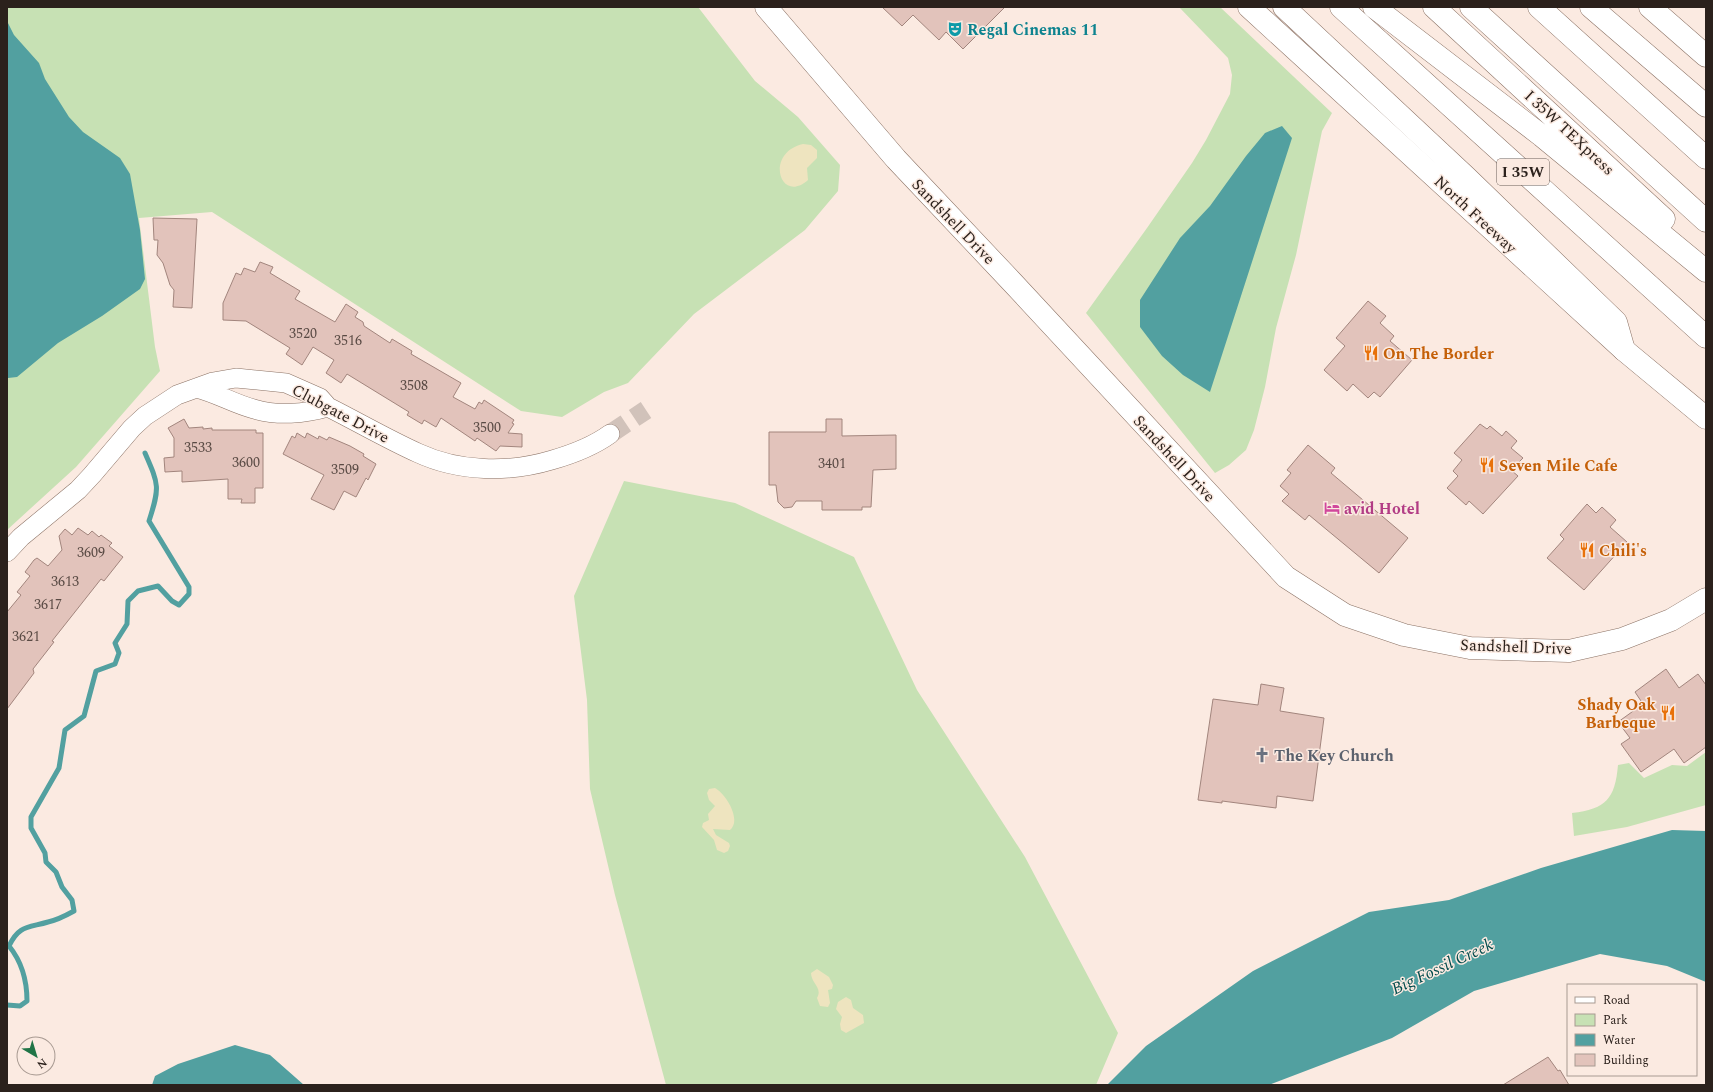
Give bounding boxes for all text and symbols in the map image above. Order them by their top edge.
place label: Regal Cinemas 11 [967,18,1099,42]
theatre icon: Regal Cinemas 11 [946,20,964,38]
street label: I 35W TEXpress [1521,85,1619,179]
road number: I 35W [1497,159,1549,185]
street label: North Freeway [1429,170,1523,260]
street label: Sandshell Drive [906,173,1001,270]
house number: 3520 [289,323,317,344]
house number: 3516 [334,330,362,351]
place label: On The Border [1383,342,1494,366]
restaurant icon: On The Border [1362,344,1380,362]
house number: 3508 [400,375,428,396]
street label: Clubgate Drive [288,378,394,450]
street label: Sandshell Drive [1127,410,1221,508]
house number: 3500 [473,417,501,438]
house number: 3533 [184,437,212,458]
house number: 3600 [232,452,260,473]
house number: 3401 [818,453,846,474]
place label: Seven Mile Cafe [1499,454,1618,478]
restaurant icon: Seven Mile Cafe [1478,456,1496,474]
house number: 3509 [331,459,359,480]
place label: avid Hotel [1344,497,1420,521]
hotel icon: avid Hotel [1323,499,1341,517]
place label: Chili's [1599,539,1647,563]
restaurant icon: Chili's [1578,541,1596,559]
house number: 3609 [77,542,105,563]
house number: 3613 [51,571,79,592]
house number: 3617 [34,594,62,615]
house number: 3621 [12,626,40,647]
street label: Sandshell Drive [1460,633,1572,661]
place label: Shady Oak Barbeque [1577,693,1656,735]
restaurant icon: Shady Oak Barbeque [1659,704,1677,722]
place label: The Key Church [1274,744,1394,768]
church icon: The Key Church [1253,746,1271,764]
water label: Big Fossil Creek [1387,932,1498,1002]
legend [1567,984,1697,1076]
text: Road [1603,991,1630,1010]
text: Park [1603,1011,1628,1030]
text: Water [1603,1031,1635,1050]
north arrow [16,1036,56,1076]
text: Building [1603,1051,1649,1070]
text: N [33,1054,51,1073]

